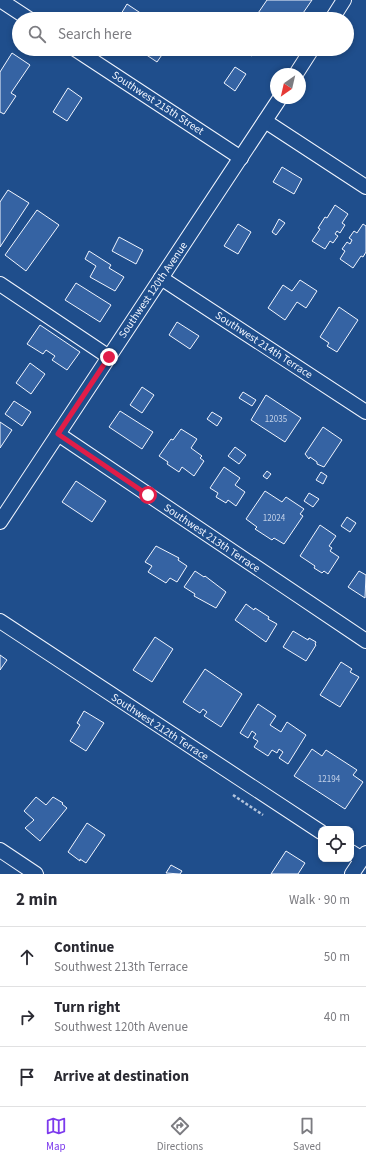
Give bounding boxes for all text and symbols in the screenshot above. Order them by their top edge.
search box [12,12,354,56]
icon: search [26,23,48,45]
text: Search here [58,24,132,45]
street label: Southwest 215th Street [109,68,207,139]
north arrow [270,68,306,104]
street label: Southwest 120th Avenue [115,238,191,341]
street label: Southwest 214th Terrace [212,308,316,382]
route end [100,348,118,366]
house number: 12035 [265,413,288,426]
route start [139,486,157,504]
street label: Southwest 213th Terrace [161,500,264,576]
house number: 12024 [263,512,286,525]
street label: Southwest 212th Terrace [108,690,212,764]
house number: 12194 [318,773,341,786]
map controls [318,826,354,862]
button: locate [318,826,354,862]
text: 2 min [16,888,57,912]
text: Walk · 90 m [289,891,350,909]
text: Continue [54,937,114,958]
icon: ahead [16,946,38,968]
text: 50 m [324,948,350,966]
text: Southwest 213th Terrace [54,958,188,976]
text: Turn right [54,997,120,1018]
icon: right [16,1006,38,1028]
text: 40 m [324,1008,350,1026]
text: Southwest 120th Avenue [54,1018,188,1036]
icon: arrive [16,1066,38,1088]
text: Arrive at destination [54,1066,189,1087]
tab: Map [45,1115,67,1154]
tab: Directions [157,1115,203,1154]
tab: Saved [293,1115,321,1154]

